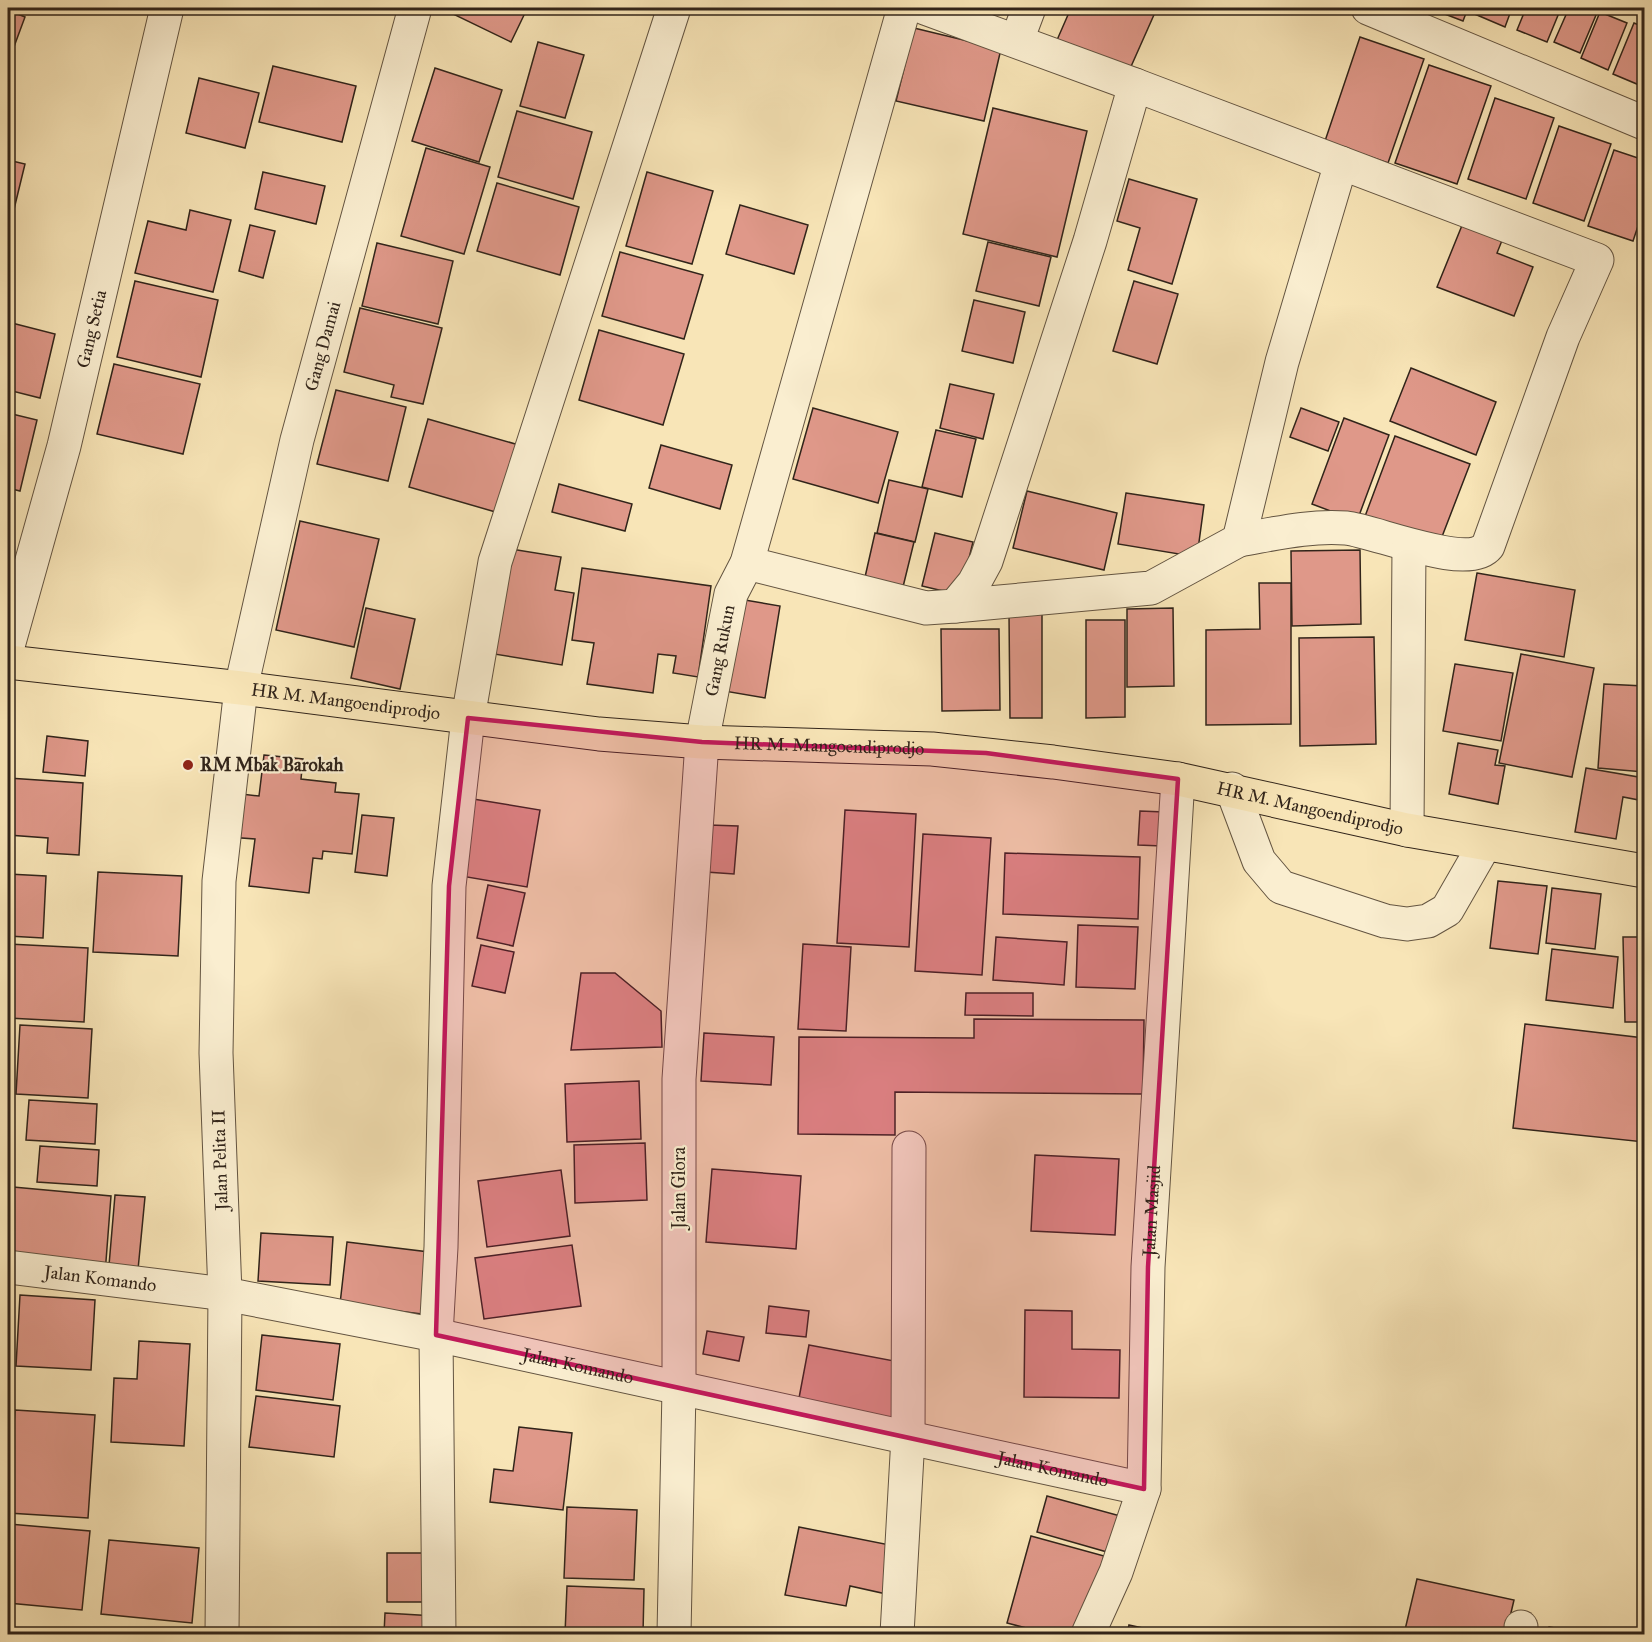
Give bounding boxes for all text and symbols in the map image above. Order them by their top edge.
street label: Gang Setia [72,287,111,370]
street label: Gang Damai [300,299,345,394]
street label: Gang Rukun [700,603,740,698]
street label: HR M. Mangoendiprodjo [250,678,442,725]
street label: HR M. Mangoendiprodjo [734,732,925,760]
place label: RM Mbak Barokah [200,754,344,776]
marker: RM Mbak Barokah [181,758,195,772]
street label: HR M. Mangoendiprodjo [1215,777,1406,840]
street label: Jalan Pelita II [207,1109,234,1213]
street label: Jalan Glora [668,1147,691,1231]
street label: Jalan Masjid [1138,1164,1165,1259]
street label: Jalan Komando [41,1260,158,1296]
street label: Jalan Komando [518,1343,636,1389]
street label: Jalan Komando [993,1446,1111,1492]

